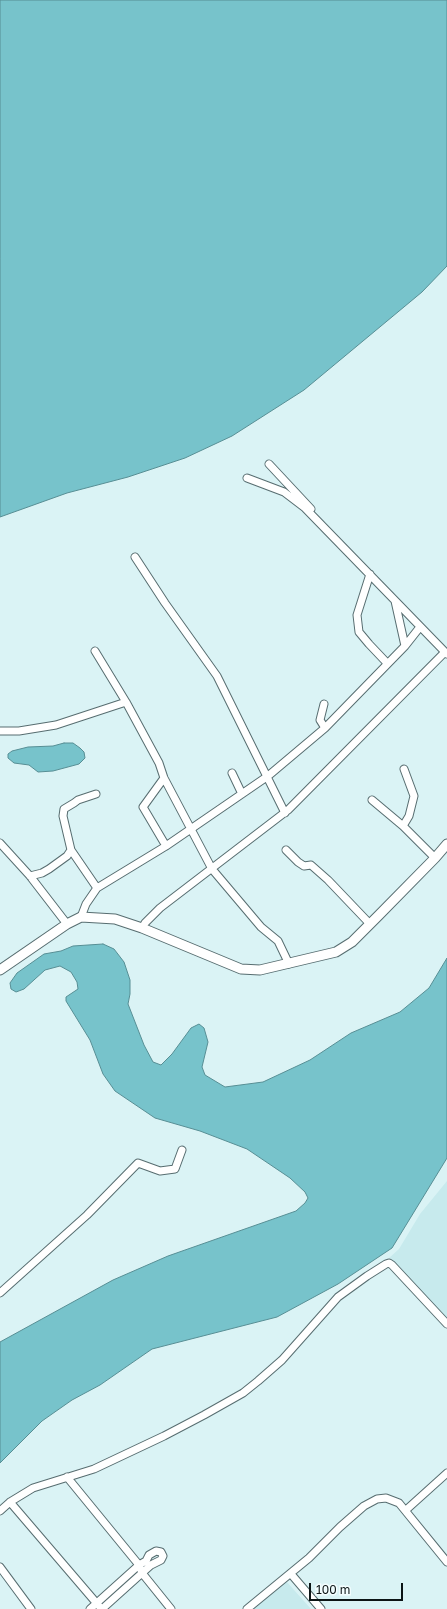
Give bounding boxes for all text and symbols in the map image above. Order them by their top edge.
scale bar [311,1575,405,1601]
text: 100 m [316,1582,350,1597]

